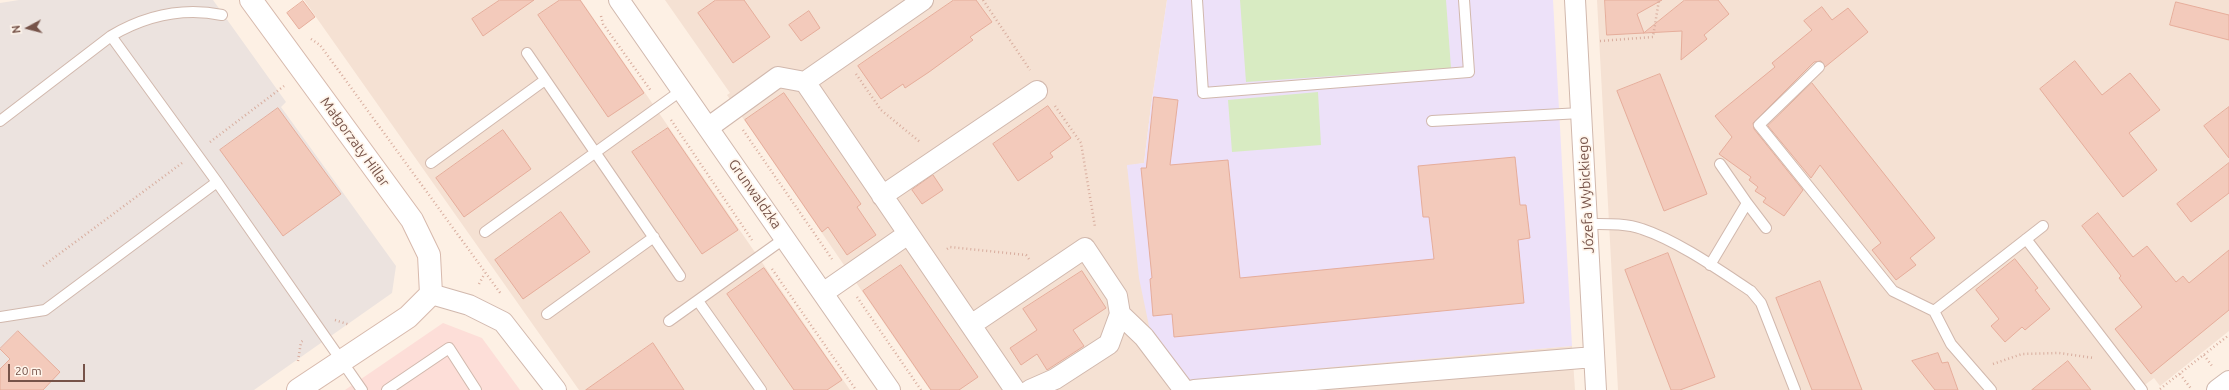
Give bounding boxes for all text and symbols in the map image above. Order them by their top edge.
north arrow [8,8,48,48]
text: N [10,25,23,34]
street label: Małgorzaty Hillar [317,94,393,190]
street label: Józefa Wybickiego [1575,136,1597,254]
street label: Grunwaldzka [725,156,785,232]
scale bar [10,356,87,382]
text: 20 m [15,364,42,377]

